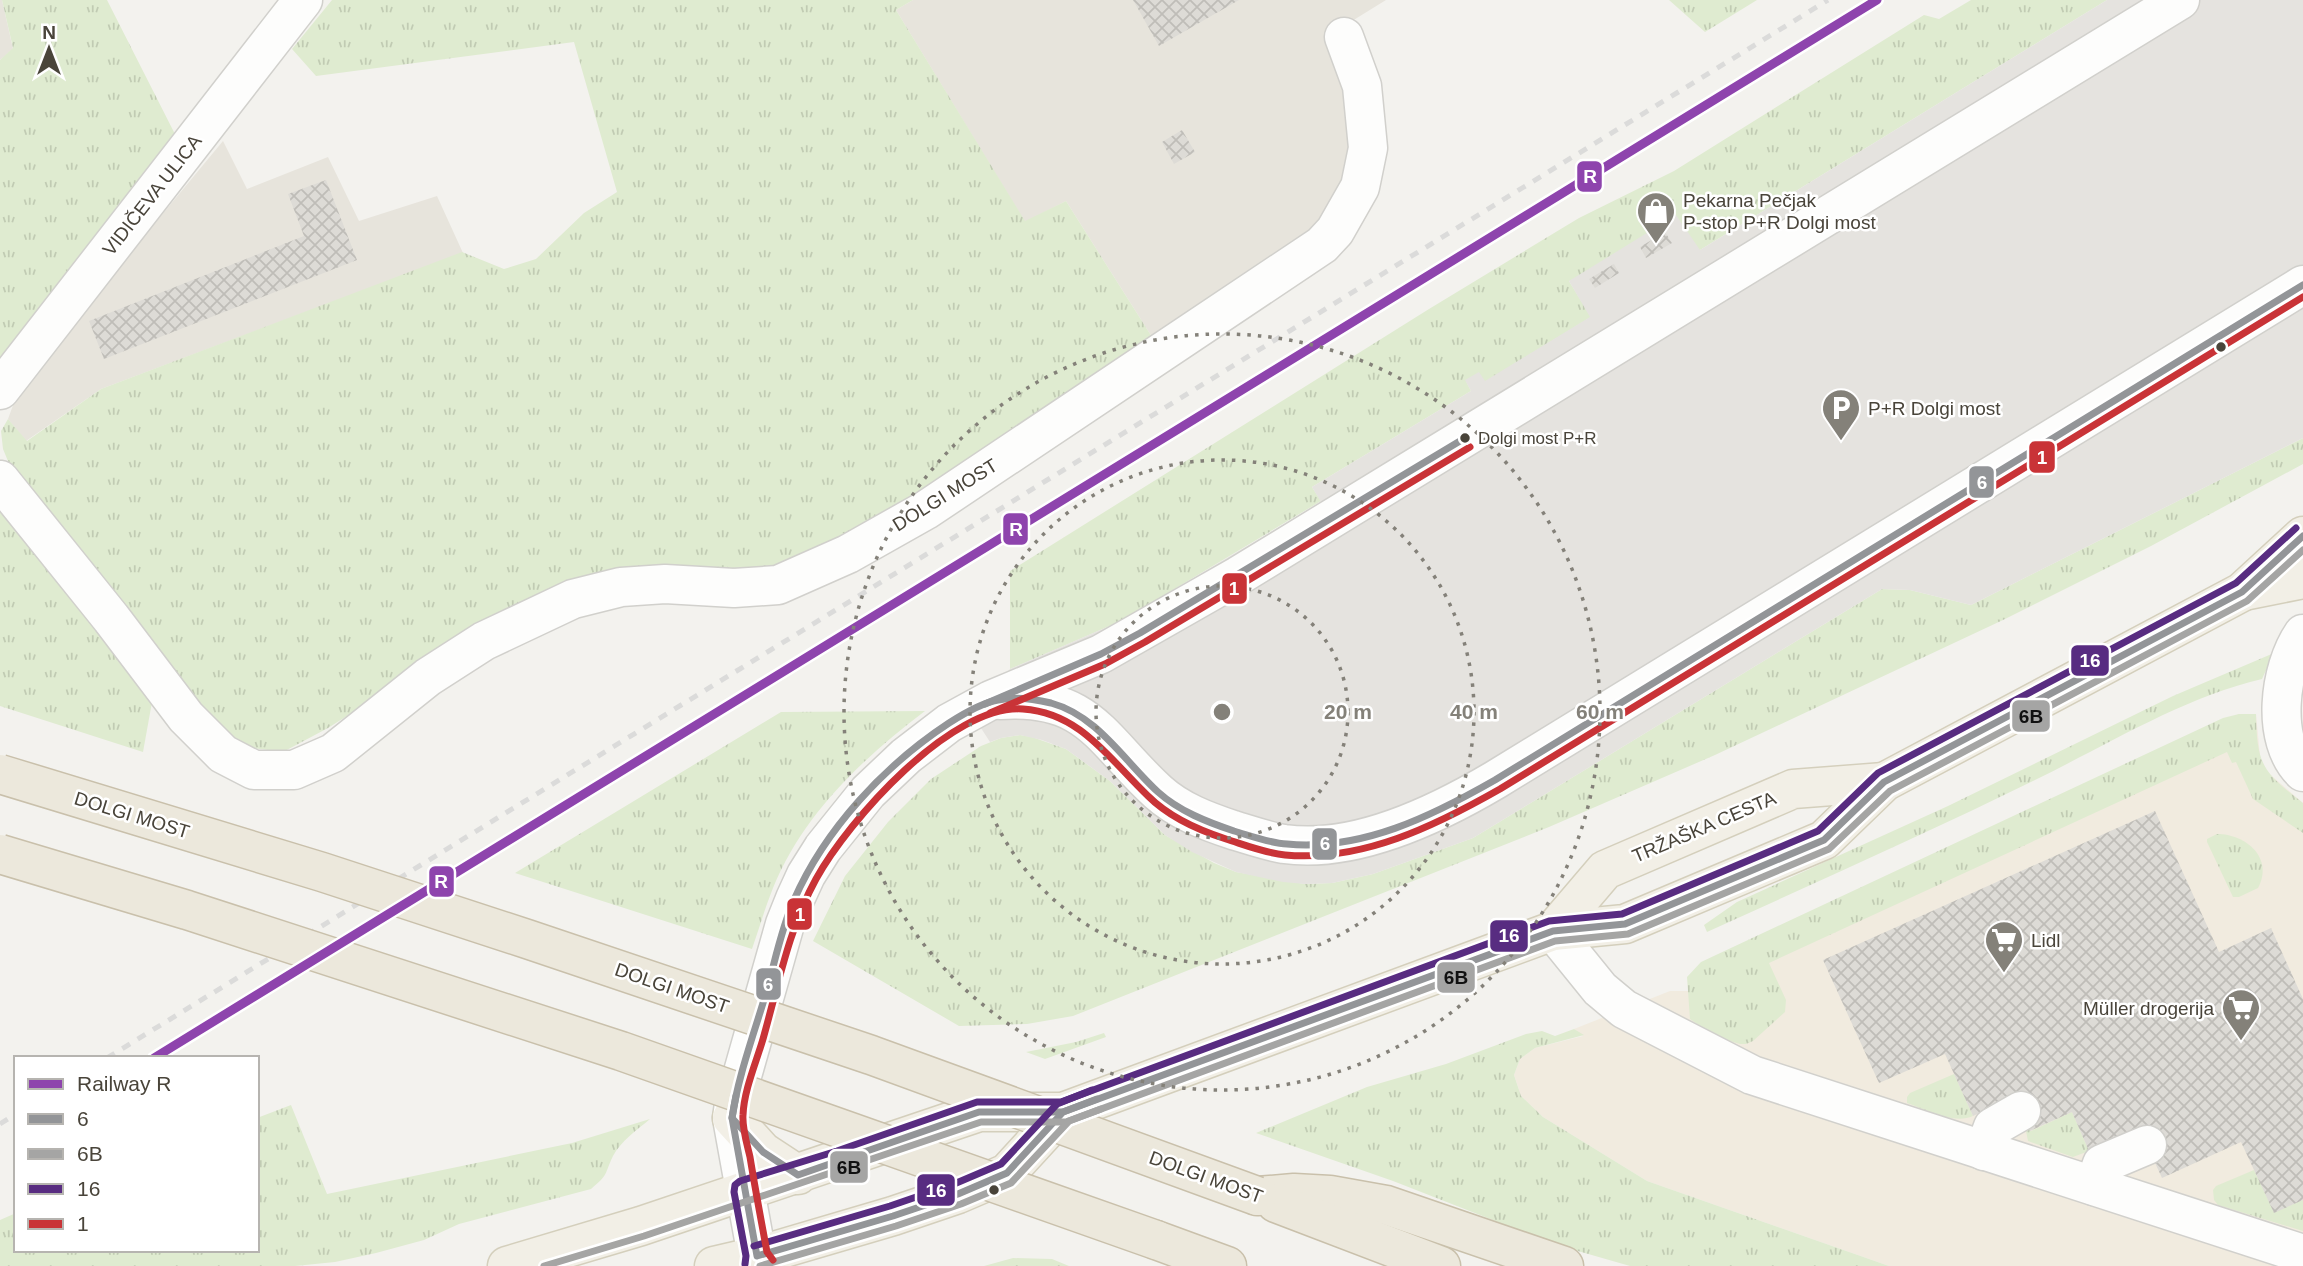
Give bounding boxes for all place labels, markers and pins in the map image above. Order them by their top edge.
shop icon: Pekarna Pečjak P-stop P+R Dolgi most [1635,190,1677,245]
place label: Pekarna Pečjak P-stop P+R Dolgi most [1683,190,1876,233]
unlabelled marker [2214,340,2228,354]
parking icon: P+R Dolgi most [1820,387,1862,442]
place label: P+R Dolgi most [1868,398,2001,419]
place label: Dolgi most P+R [1478,429,1597,448]
marker: Dolgi most P+R [1458,431,1472,445]
centre of rings [1210,700,1234,724]
supermarket icon: Lidl [1983,919,2025,974]
place label: Lidl [2031,930,2061,951]
supermarket icon: Müller drogerija [2220,987,2262,1042]
place label: Müller drogerija [2083,998,2214,1019]
unlabelled marker [987,1183,1001,1197]

